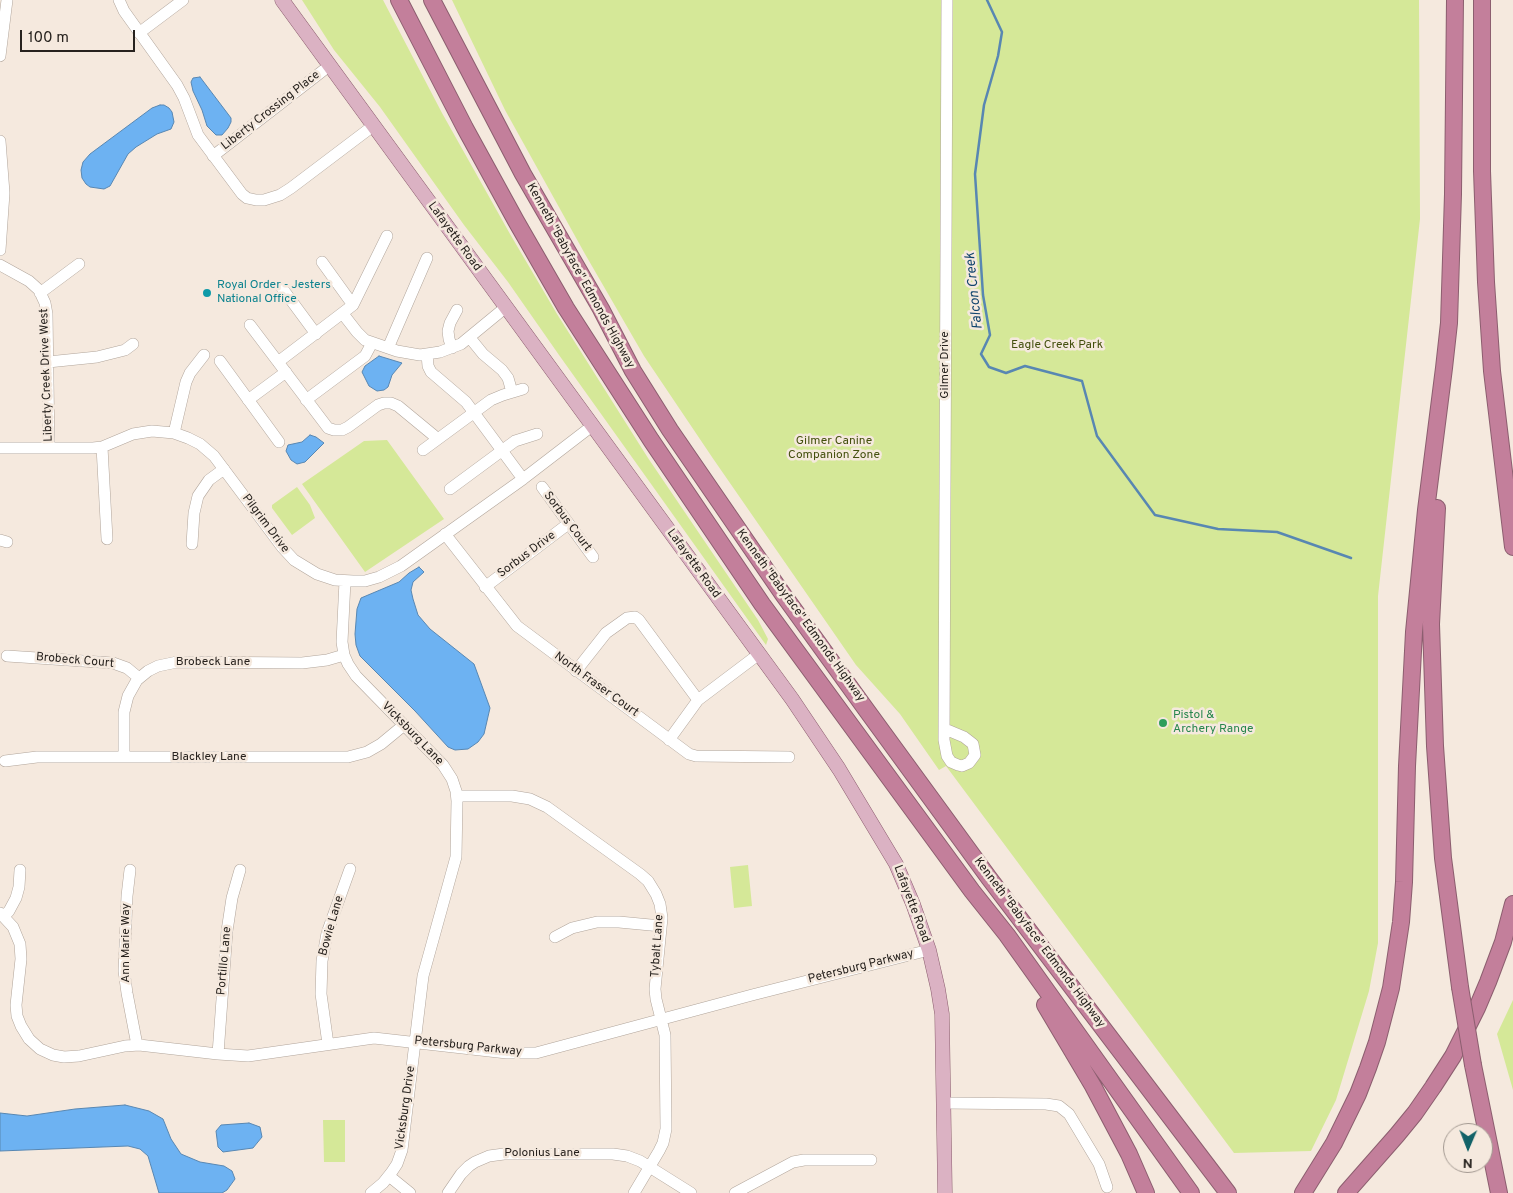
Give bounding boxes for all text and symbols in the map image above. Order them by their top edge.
scale bar [22,20,138,52]
text: 100 m [28,29,69,48]
street label: Liberty Crossing Place [219,68,323,154]
street label: Kenneth "Babyface" Edmonds Highway [523,181,637,371]
street label: Lafayette Road [424,200,484,274]
water label: Falcon Creek [963,252,987,330]
place label: Royal Order - Jesters National Office [217,279,331,307]
marker: Royal Order - Jesters National Office [201,287,213,299]
street label: Liberty Creek Drive West [37,308,57,442]
street label: Gilmer Drive [939,331,953,399]
park label: Eagle Creek Park [1011,339,1103,353]
park label: Gilmer Canine Companion Zone [788,435,880,463]
street label: Sorbus Court [540,489,594,555]
street label: Pilgrim Drive [238,492,292,556]
street label: Lafayette Road [663,527,723,601]
street label: Kenneth "Babyface" Edmonds Highway [733,527,867,705]
street label: Sorbus Drive [495,529,559,581]
street label: Brobeck Court [35,650,115,672]
street label: North Fraser Court [551,650,641,720]
street label: Brobeck Lane [176,656,250,670]
street label: Vicksburg Lane [378,699,446,769]
place label: Pistol & Archery Range [1173,709,1253,737]
marker: Pistol & Archery Range [1157,717,1169,729]
street label: Blackley Lane [172,751,246,765]
street label: Kenneth "Babyface" Edmonds Highway [970,855,1108,1031]
street label: Lafayette Road [890,863,932,945]
street label: Bowie Lane [317,894,347,958]
street label: Ann Marie Way [120,903,134,983]
street label: Tybalt Lane [649,914,667,978]
street label: Portillo Lane [215,926,235,996]
street label: Petersburg Parkway [807,947,915,987]
street label: Petersburg Parkway [413,1034,523,1060]
street label: Vicksburg Drive [393,1065,419,1151]
north arrow [1443,1123,1493,1173]
street label: Polonius Lane [504,1147,580,1161]
text: N [1463,1154,1473,1171]

